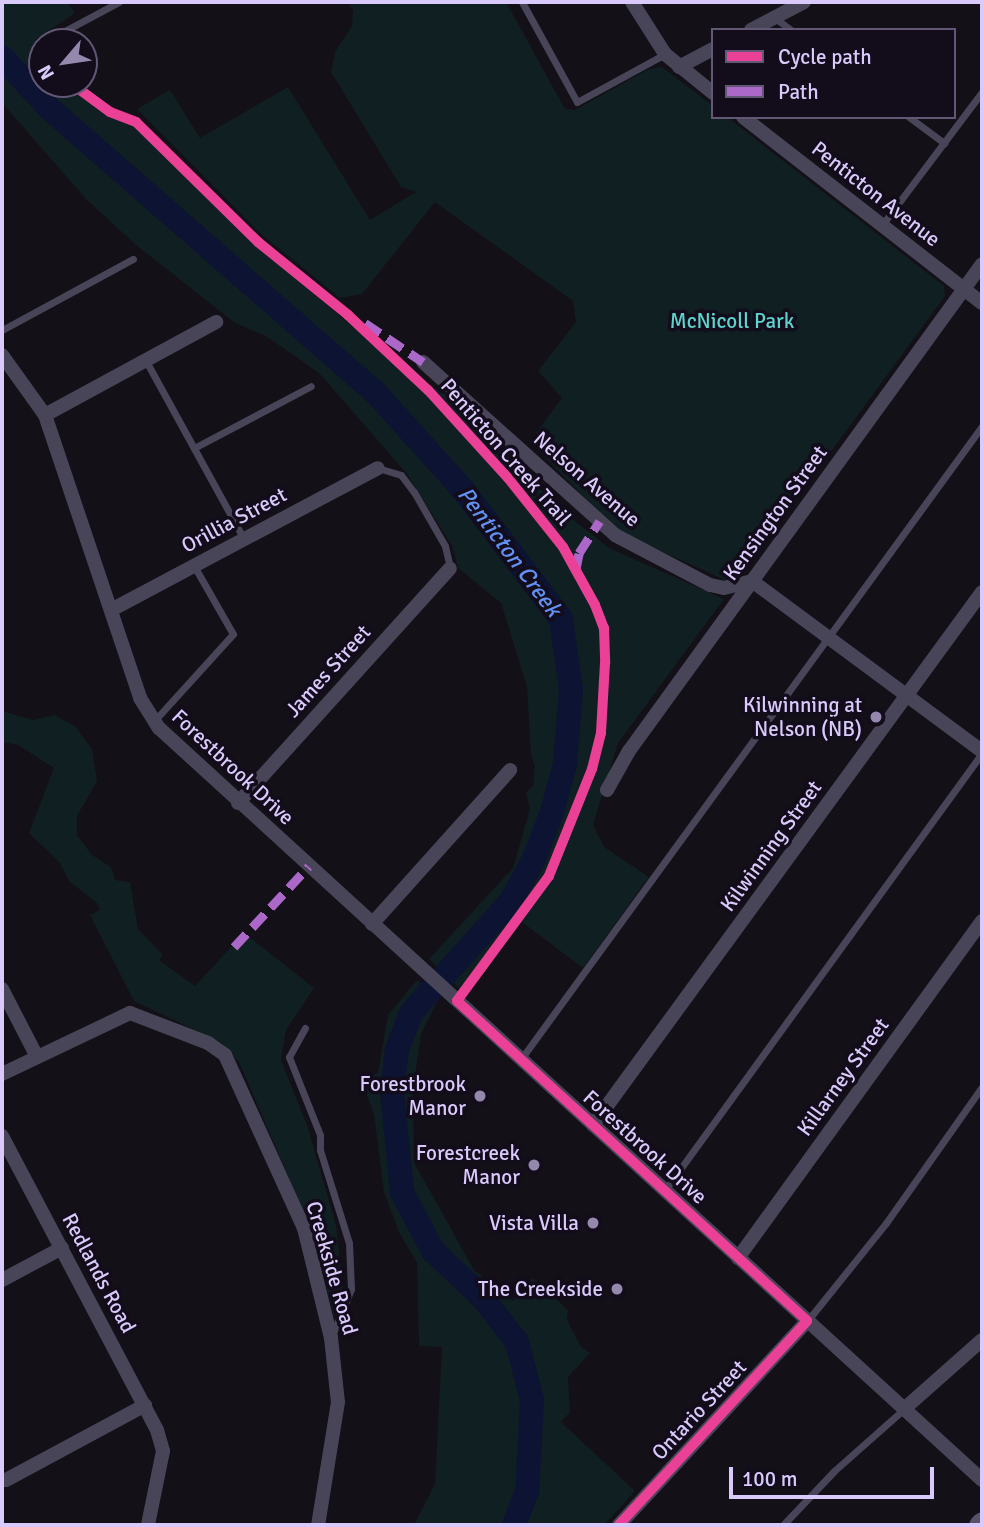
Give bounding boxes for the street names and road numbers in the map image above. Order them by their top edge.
street label: Penticton Avenue [807,136,945,252]
street label: Penticton Creek Trail [435,373,577,531]
street label: Nelson Avenue [529,426,645,532]
street label: Kensington Street [718,441,832,585]
street label: Orillia Street [177,482,291,558]
street label: James Street [280,620,376,722]
street label: Forestbrook Drive [167,704,299,830]
street label: Kilwinning Street [715,776,827,916]
street label: Killarney Street [792,1013,894,1141]
street label: Forestbrook Drive [578,1085,712,1209]
street label: Creekside Road [301,1198,363,1338]
street label: Redlands Road [57,1209,141,1337]
street label: Ontario Street [646,1355,752,1465]

